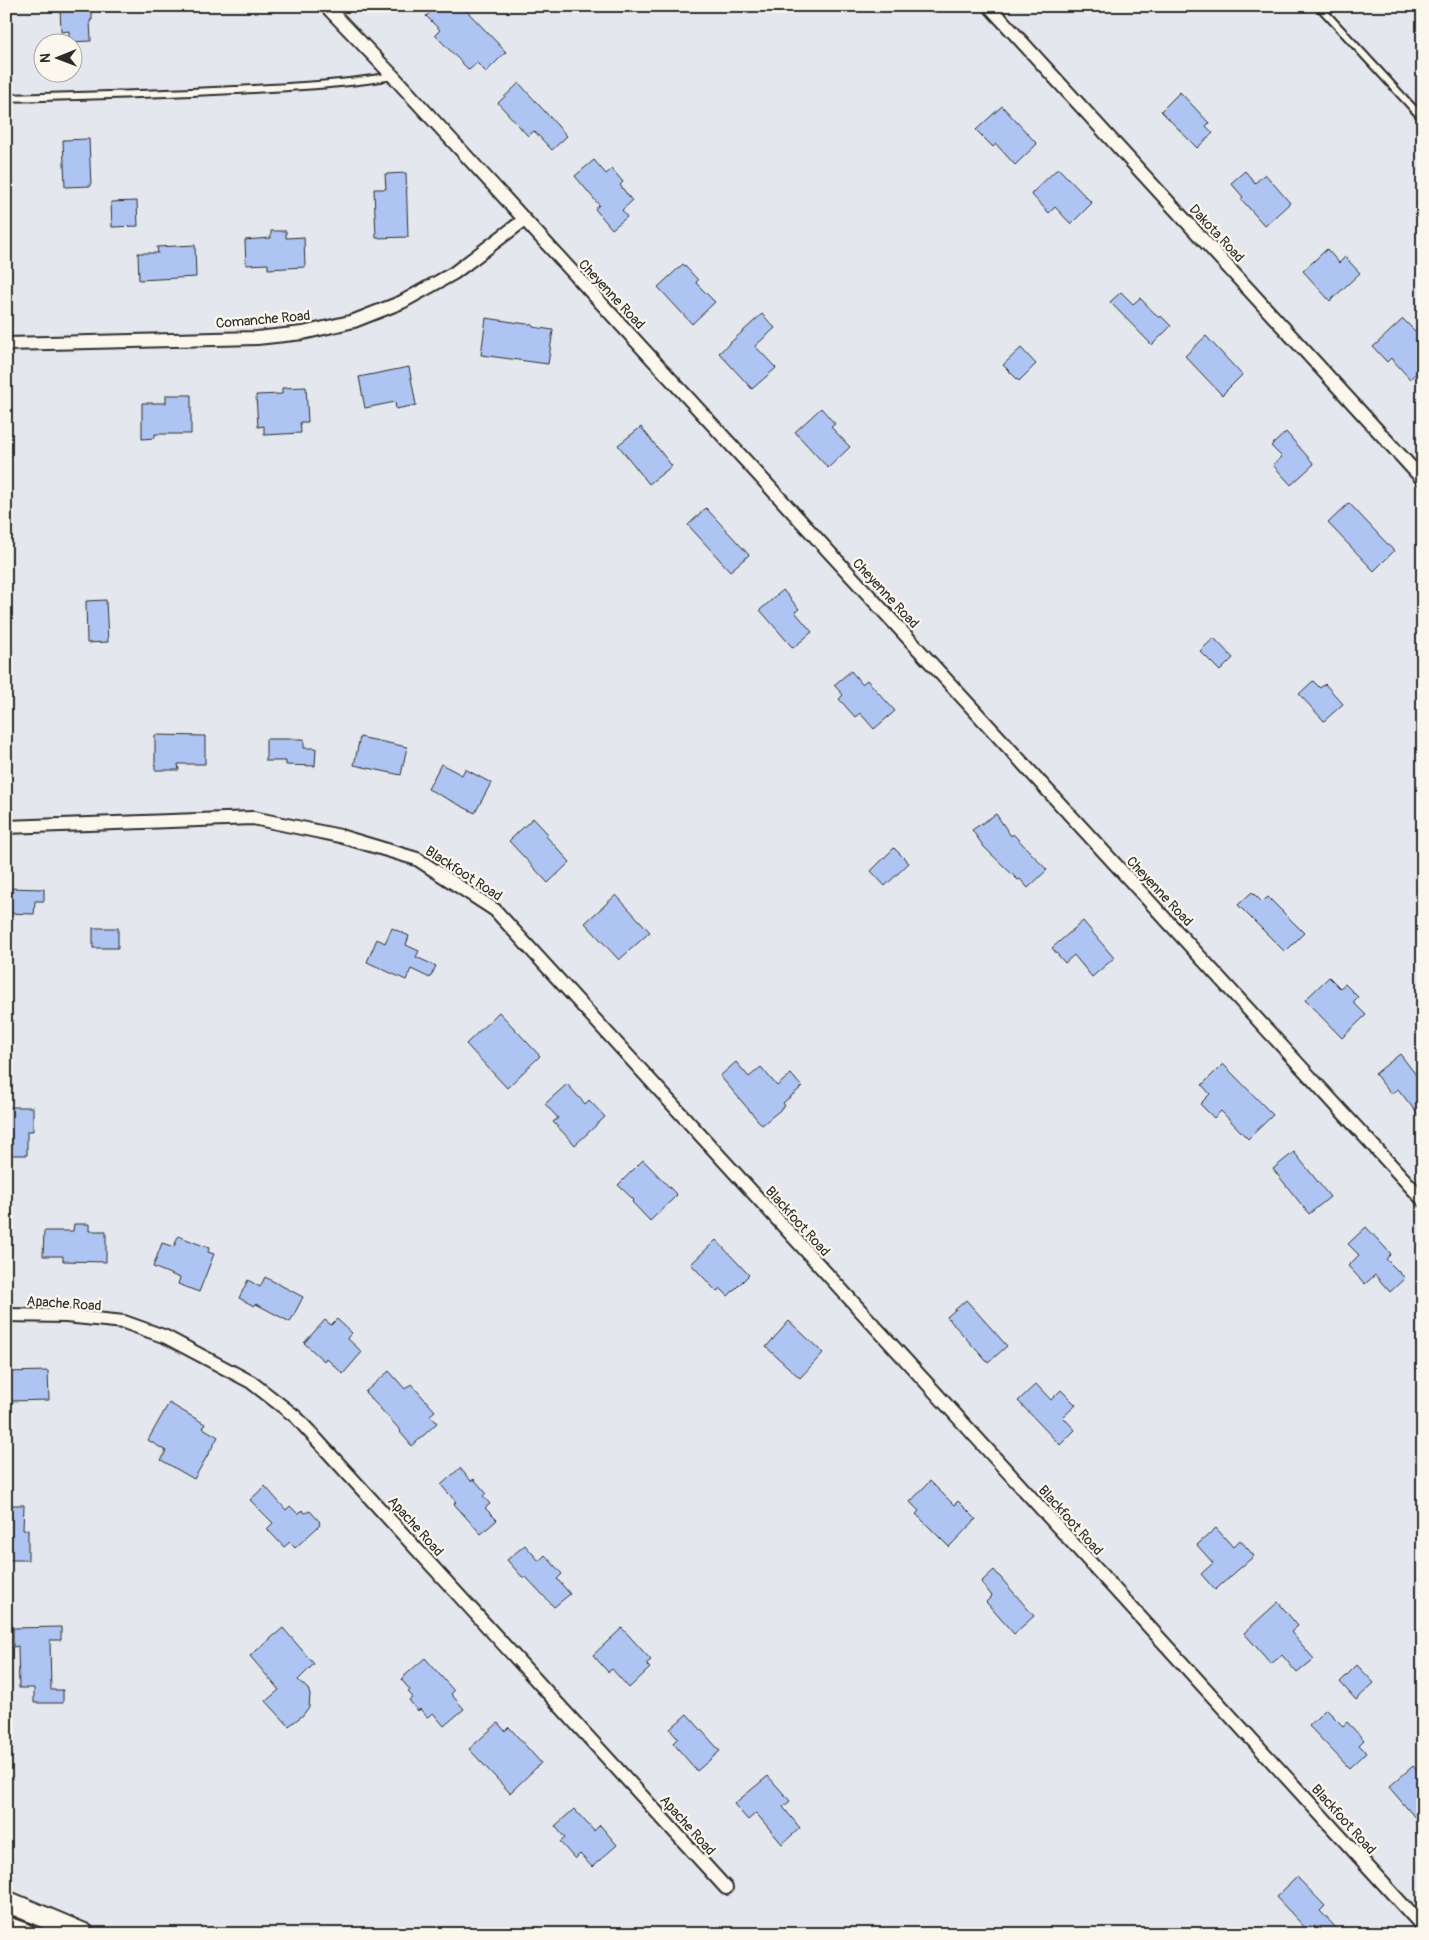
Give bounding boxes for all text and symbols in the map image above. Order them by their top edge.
north arrow [32,32,82,82]
text: N [37,53,54,63]
street label: Dakota Road [1186,201,1248,266]
street label: Cheyenne Road [575,256,648,333]
street label: Comanche Road [215,307,311,332]
street label: Cheyenne Road [849,555,922,632]
street label: Blackfoot Road [422,842,505,905]
street label: Cheyenne Road [1123,853,1196,930]
street label: Blackfoot Road [762,1183,834,1260]
street label: Apache Road [26,1292,102,1315]
street label: Blackfoot Road [1035,1482,1107,1559]
street label: Apache Road [384,1493,447,1560]
street label: Blackfoot Road [1308,1781,1380,1858]
street label: Apache Road [656,1792,719,1859]

